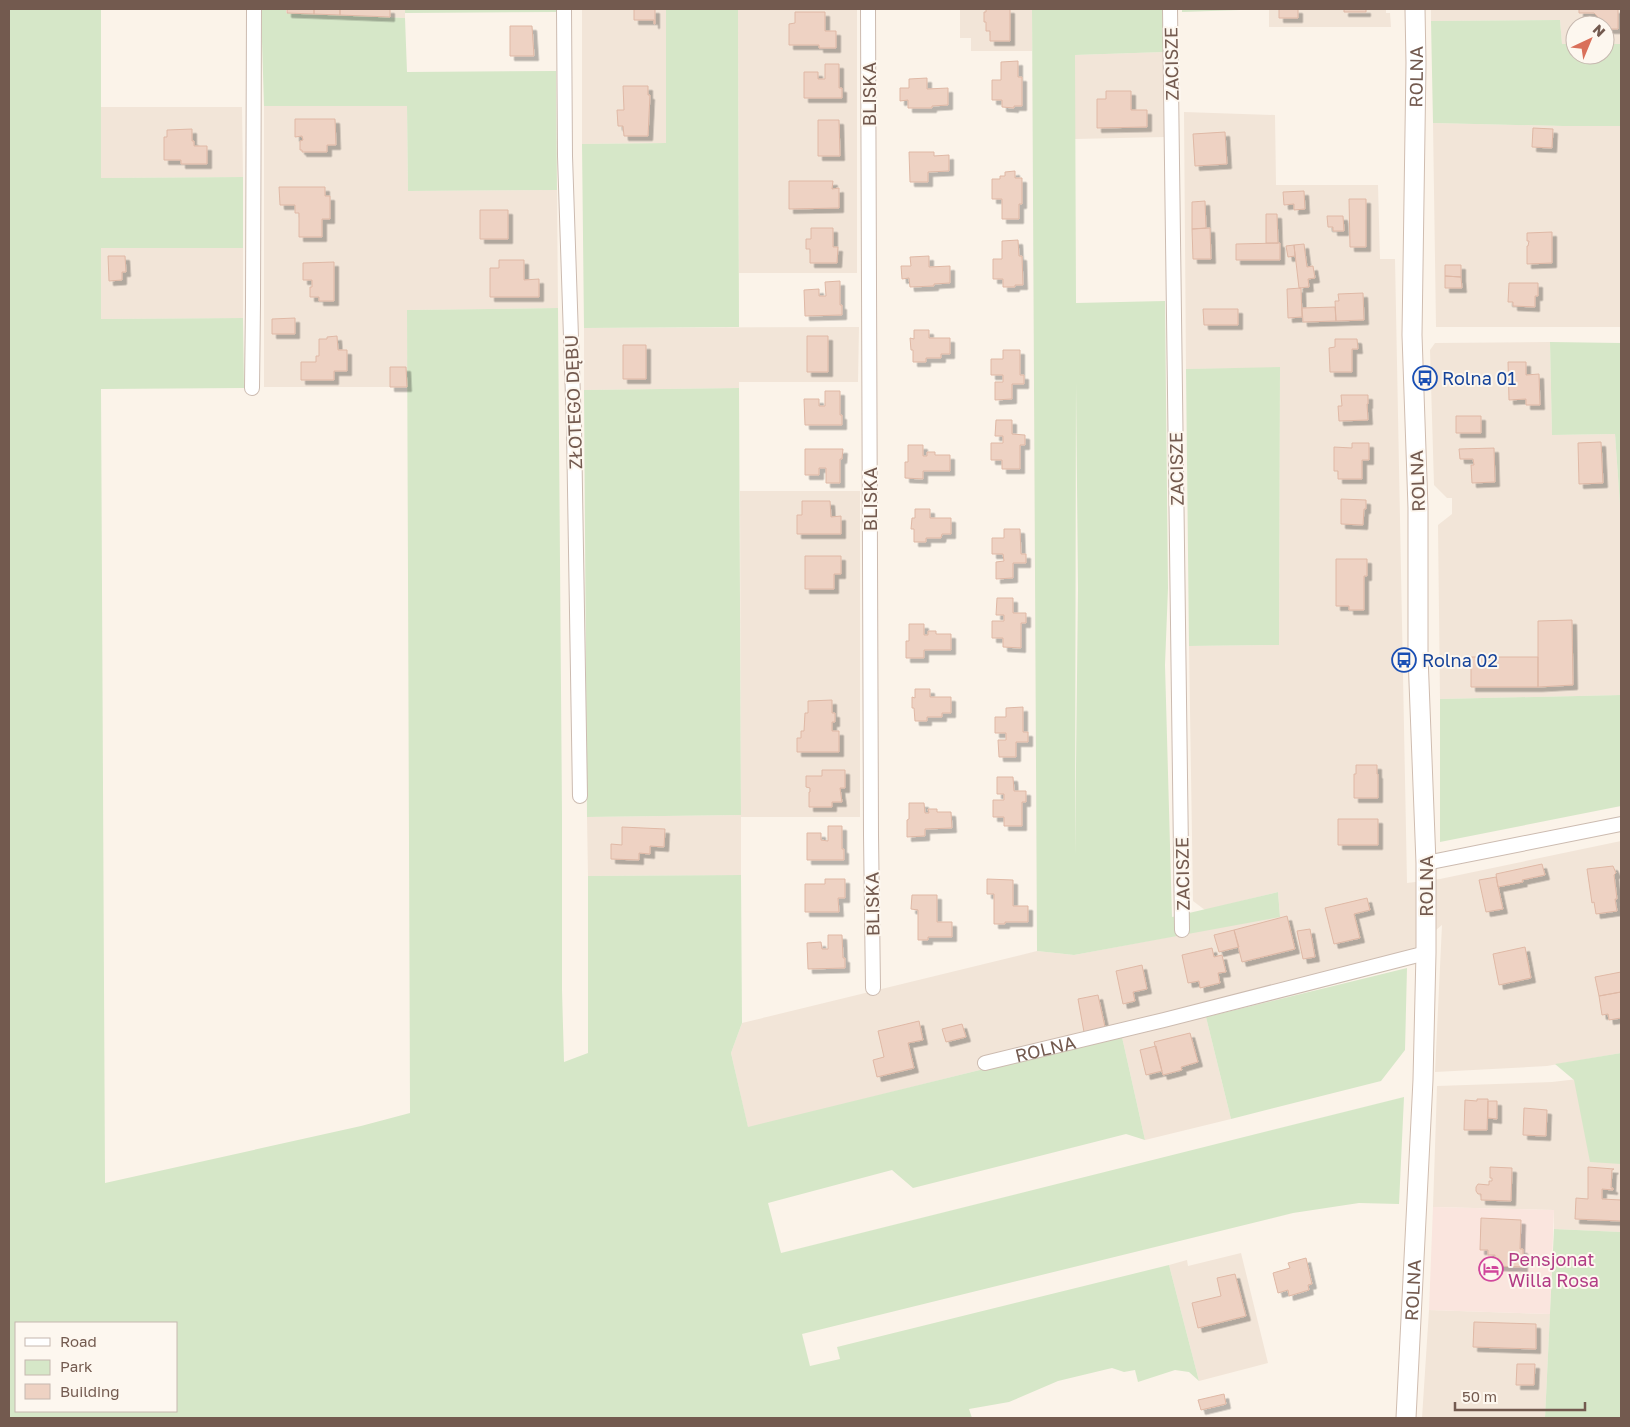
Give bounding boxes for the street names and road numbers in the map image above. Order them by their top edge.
street label: ZACISZE [1159,27,1183,101]
street label: ROLNA [1404,46,1427,108]
street label: BLISKA [858,62,880,126]
street label: ZŁOTEGO DĘBU [560,334,586,470]
street label: ZACISZE [1164,432,1188,506]
street label: ROLNA [1405,450,1429,512]
street label: BLISKA [859,467,881,531]
street label: ZACISZE [1170,837,1194,911]
street label: ROLNA [1415,855,1437,917]
street label: BLISKA [860,872,884,936]
street label: ROLNA [1013,1031,1078,1066]
street label: ROLNA [1400,1259,1425,1321]

